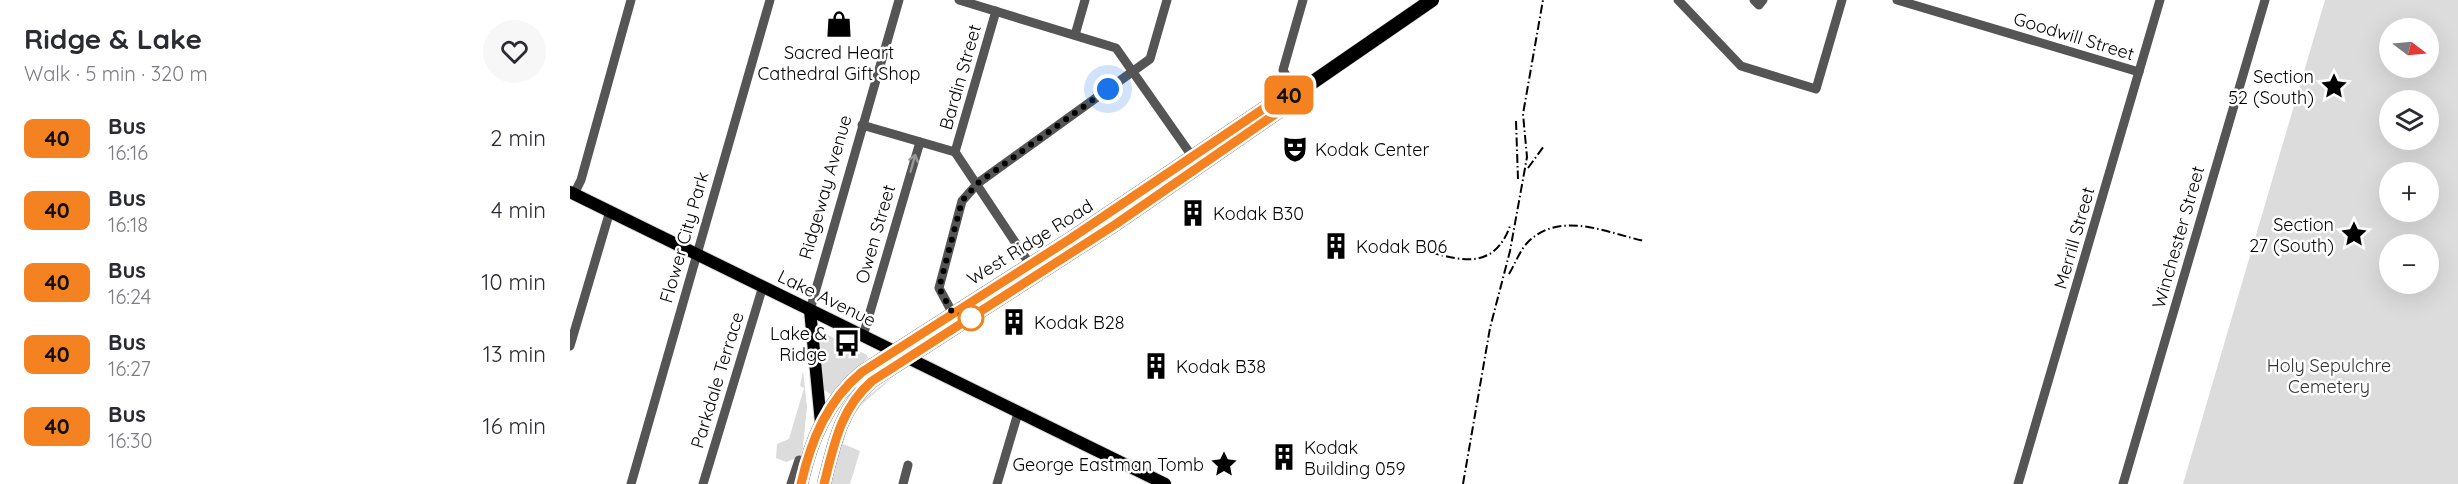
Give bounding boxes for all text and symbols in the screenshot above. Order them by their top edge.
street label: Goodwill Street [2011,7,2137,65]
shop icon: Sacred Heart Cathedral Gift Shop [824,9,854,39]
north arrow [2379,18,2439,78]
map controls [2379,18,2439,294]
button: heart [483,20,546,83]
text: Ridge & Lake [24,21,202,56]
street label: Bardin Street [934,22,986,132]
place label: Sacred Heart Cathedral Gift Shop [758,41,920,85]
text: Walk · 5 min · 320 m [24,61,208,86]
place label: Section 52 (South) [2228,65,2314,109]
place icon: Section 52 (South) [2319,71,2349,101]
your location [1093,74,1123,104]
line badge: 40 [1262,76,1316,115]
text: 40 [1276,82,1302,108]
button: layers [2379,90,2439,150]
text: Bus [108,112,146,140]
street label: Ridgeway Avenue [793,112,857,262]
text: 2 min [490,124,546,152]
text: 40 [44,125,70,151]
theatre icon: Kodak Center [1280,134,1310,164]
place label: Kodak Center [1315,138,1430,161]
text: 16:16 [108,140,148,165]
one-way arrow [908,154,919,173]
button: + [2379,162,2439,222]
street label: Winchester Street [2147,163,2209,311]
street label: Flower City Park [654,169,714,305]
street label: Owen Street [850,182,900,286]
text: Bus [108,184,146,212]
street label: Merrill Street [2048,184,2100,292]
street label: West Ridge Road [963,194,1097,290]
text: 4 min [491,196,546,224]
text: 40 [44,197,70,223]
building icon: Kodak B30 [1178,198,1208,228]
place label: Kodak B30 [1213,202,1304,225]
text: 16:18 [108,212,148,237]
place label: Section 27 (South) [2249,213,2334,257]
place icon: Section 27 (South) [2339,219,2369,249]
building icon: Kodak B06 [1321,231,1351,261]
button: − [2379,234,2439,294]
place label: Kodak B06 [1356,235,1447,258]
text: Bus [108,256,146,284]
street label: Lake Avenue [774,264,880,332]
text: 10 min [481,268,546,296]
text: 40 [44,269,70,295]
text: 16:24 [108,284,151,309]
unlabelled marker [958,305,984,331]
building icon: Kodak B28 [999,307,1029,337]
street label: Parkdale Terrace [685,309,749,451]
place label: Kodak B28 [1034,311,1124,334]
place label: Lake & Ridge [770,322,827,366]
text: Bus [108,328,146,356]
bus stop icon: Lake & Ridge [832,328,862,358]
text: 13 min [483,340,546,368]
text: 40 [44,341,70,367]
building icon: Kodak B38 [1141,351,1171,381]
park label: Holy Sepulchre Cemetery [2267,354,2391,398]
place label: Kodak B38 [1176,355,1266,378]
text: 16:27 [108,356,151,381]
text: Bus [108,400,146,428]
text: 16 min [483,412,546,440]
text: 40 [44,413,70,439]
text: 16:30 [108,428,152,453]
place label: Kodak Building 059 [1304,436,1406,480]
building icon: Kodak Building 059 [1269,442,1299,472]
place icon: George Eastman Tomb [1209,449,1239,479]
place label: George Eastman Tomb [1013,453,1204,476]

